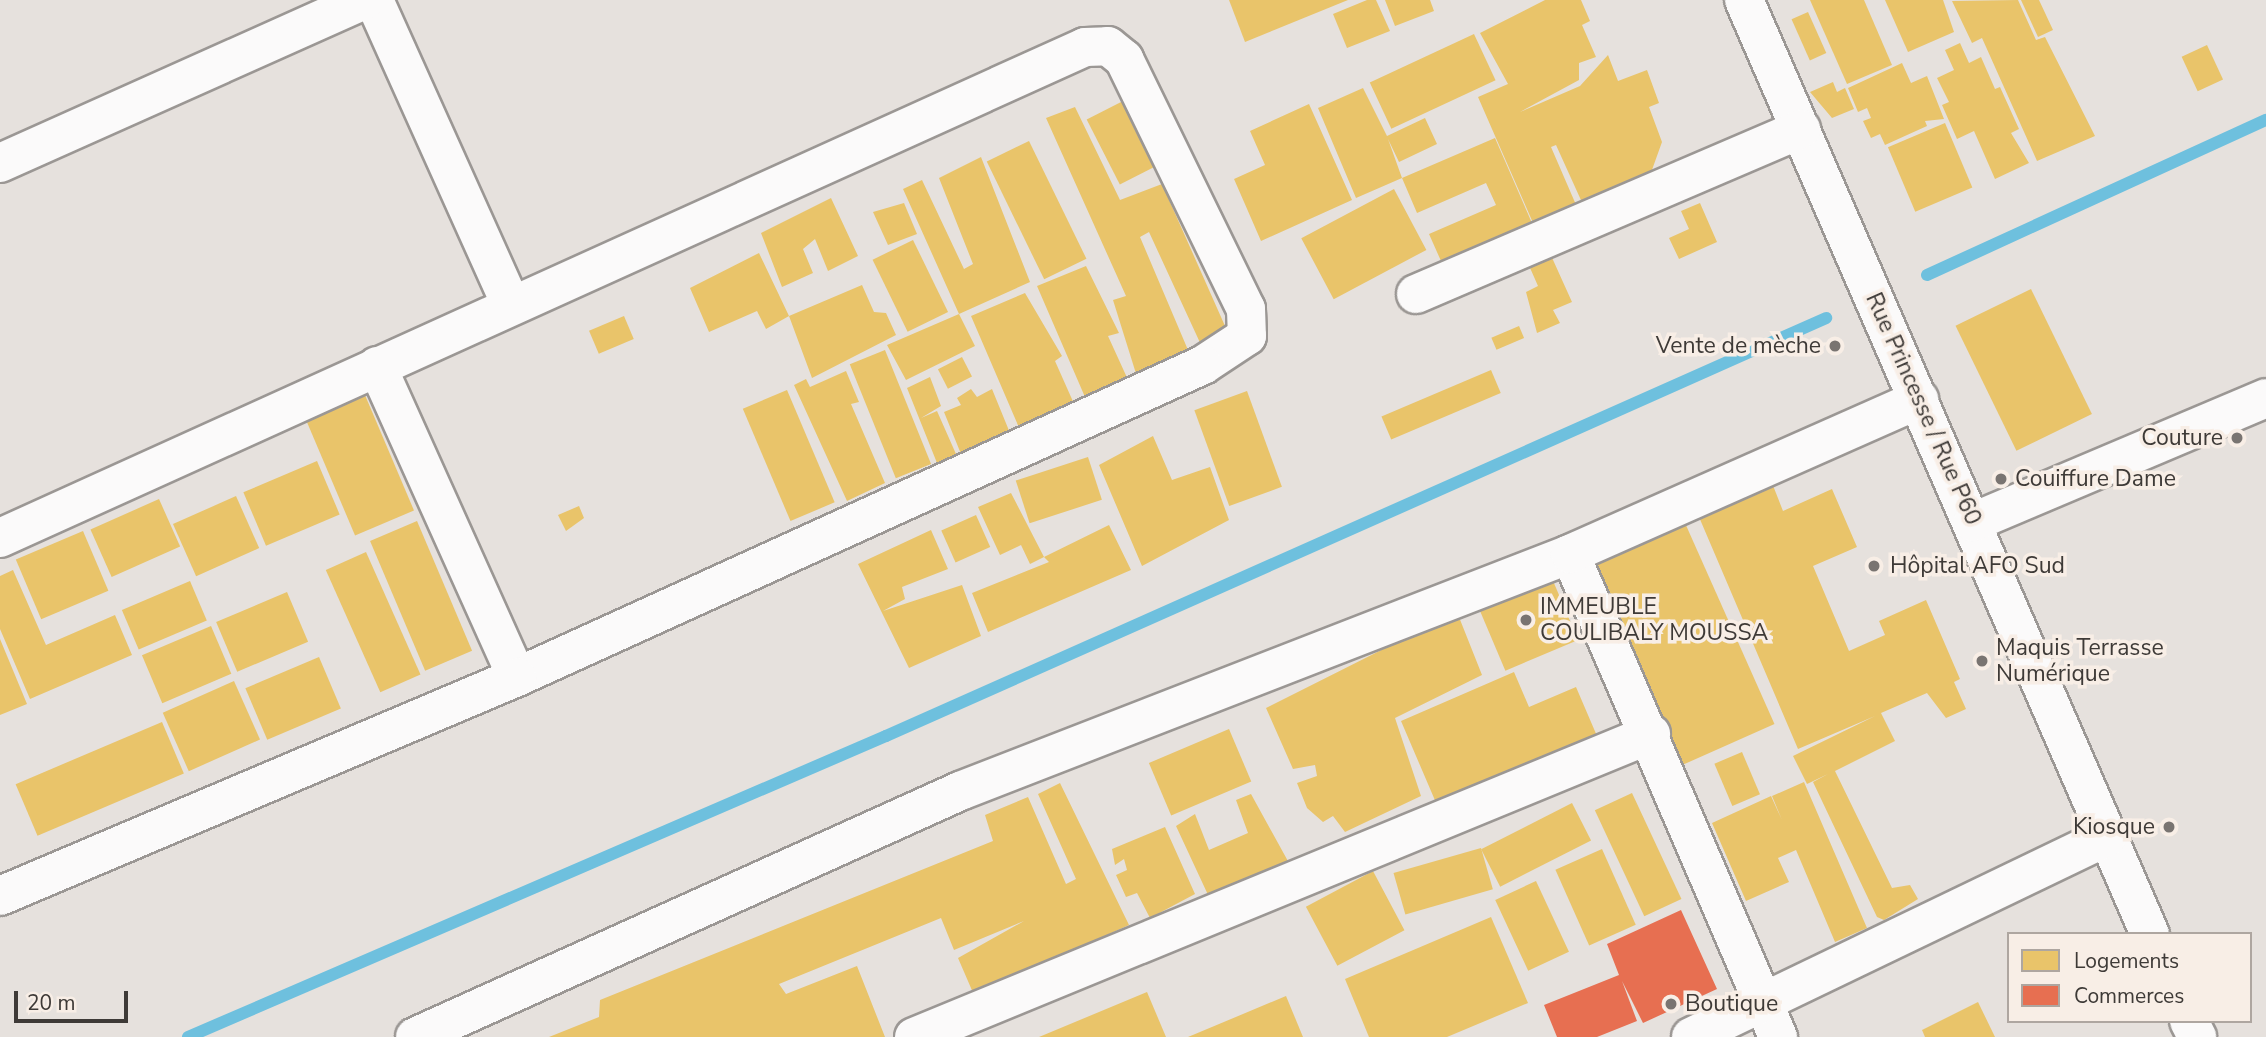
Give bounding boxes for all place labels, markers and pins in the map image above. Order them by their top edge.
place label: Vente de mèche [1656,332,1821,360]
marker: Vente de mèche [1827,338,1843,354]
place label: Couture [2141,424,2223,452]
marker: Couture [2229,430,2245,446]
place label: Couiffure Dame [2015,465,2176,493]
marker: Couiffure Dame [1993,471,2009,487]
place label: Hôpital AFO Sud [1890,552,2065,580]
marker: Hôpital AFO Sud [1864,556,1884,576]
place label: IMMEUBLE COULIBALY MOUSSA [1540,593,1768,647]
marker: IMMEUBLE COULIBALY MOUSSA [1518,612,1534,628]
place label: Maquis Terrasse Numérique [1996,634,2164,688]
marker: Maquis Terrasse Numérique [1974,653,1990,669]
place label: Kiosque [2073,813,2155,841]
marker: Kiosque [2161,819,2177,835]
place label: Boutique [1685,990,1778,1018]
marker: Boutique [1663,996,1679,1012]

